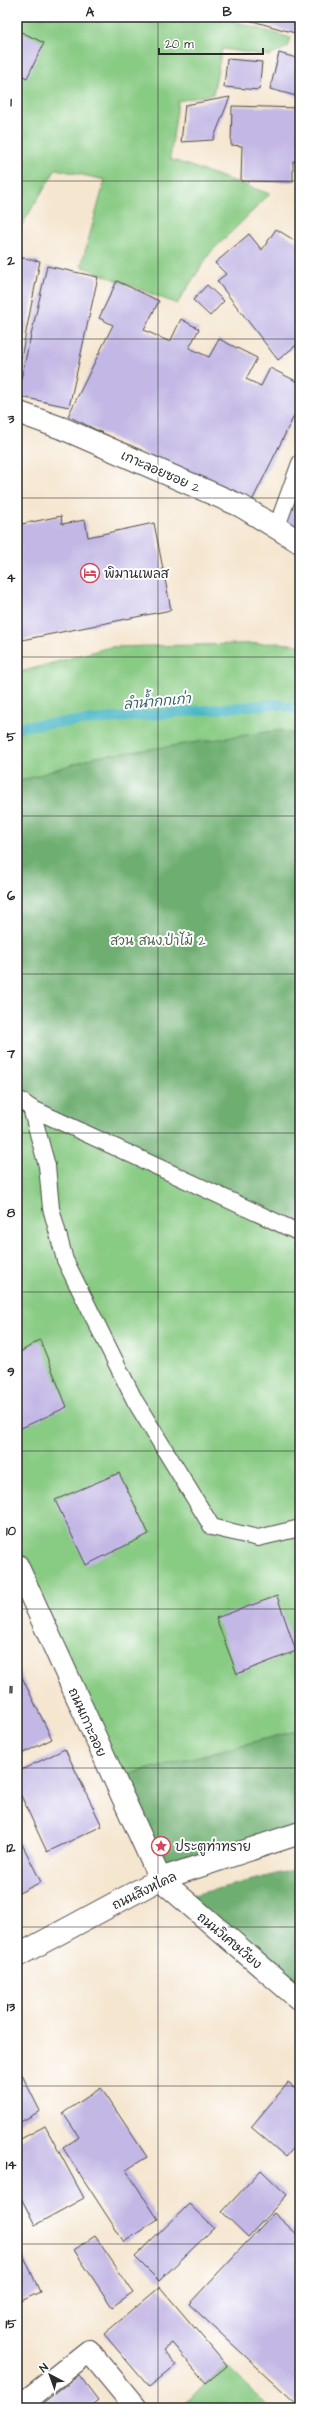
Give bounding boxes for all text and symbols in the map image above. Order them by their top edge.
text: A [86,3,95,21]
text: B [222,3,232,21]
scale bar [159,30,263,56]
text: 20 m [165,36,194,53]
text: 1 [10,93,12,111]
text: 2 [6,252,15,270]
text: 3 [7,410,15,428]
street label: เกาะลอยซอย 2 [118,446,204,498]
hotel icon: พิมานเพลส [79,562,101,584]
place label: พิมานเพลส [104,565,170,583]
text: 4 [7,569,16,587]
water label: ลำน้ำกกเก่า [122,685,193,715]
text: 5 [6,728,16,746]
text: 6 [7,887,16,905]
park label: สวน สนง.ป่าไม้ 2 [110,931,206,950]
text: 7 [6,1045,16,1063]
text: 8 [7,1204,16,1222]
text: 9 [7,1363,15,1381]
text: 10 [6,1522,17,1540]
text: 11 [9,1680,13,1698]
street label: ถนนเกาะลอย [64,1685,110,1760]
place icon: ประตูท่าทราย [150,1835,172,1857]
place label: ประตูท่าทราย [175,1838,251,1856]
text: 12 [6,1839,16,1857]
street label: ถนนสิงหไคล [109,1867,180,1914]
street label: ถนนวิเศษเวียง [193,1908,266,1973]
text: 13 [7,1998,16,2016]
text: 14 [6,2156,16,2174]
text: 15 [6,2315,17,2333]
north arrow [30,2355,70,2395]
text: N [36,2360,51,2376]

